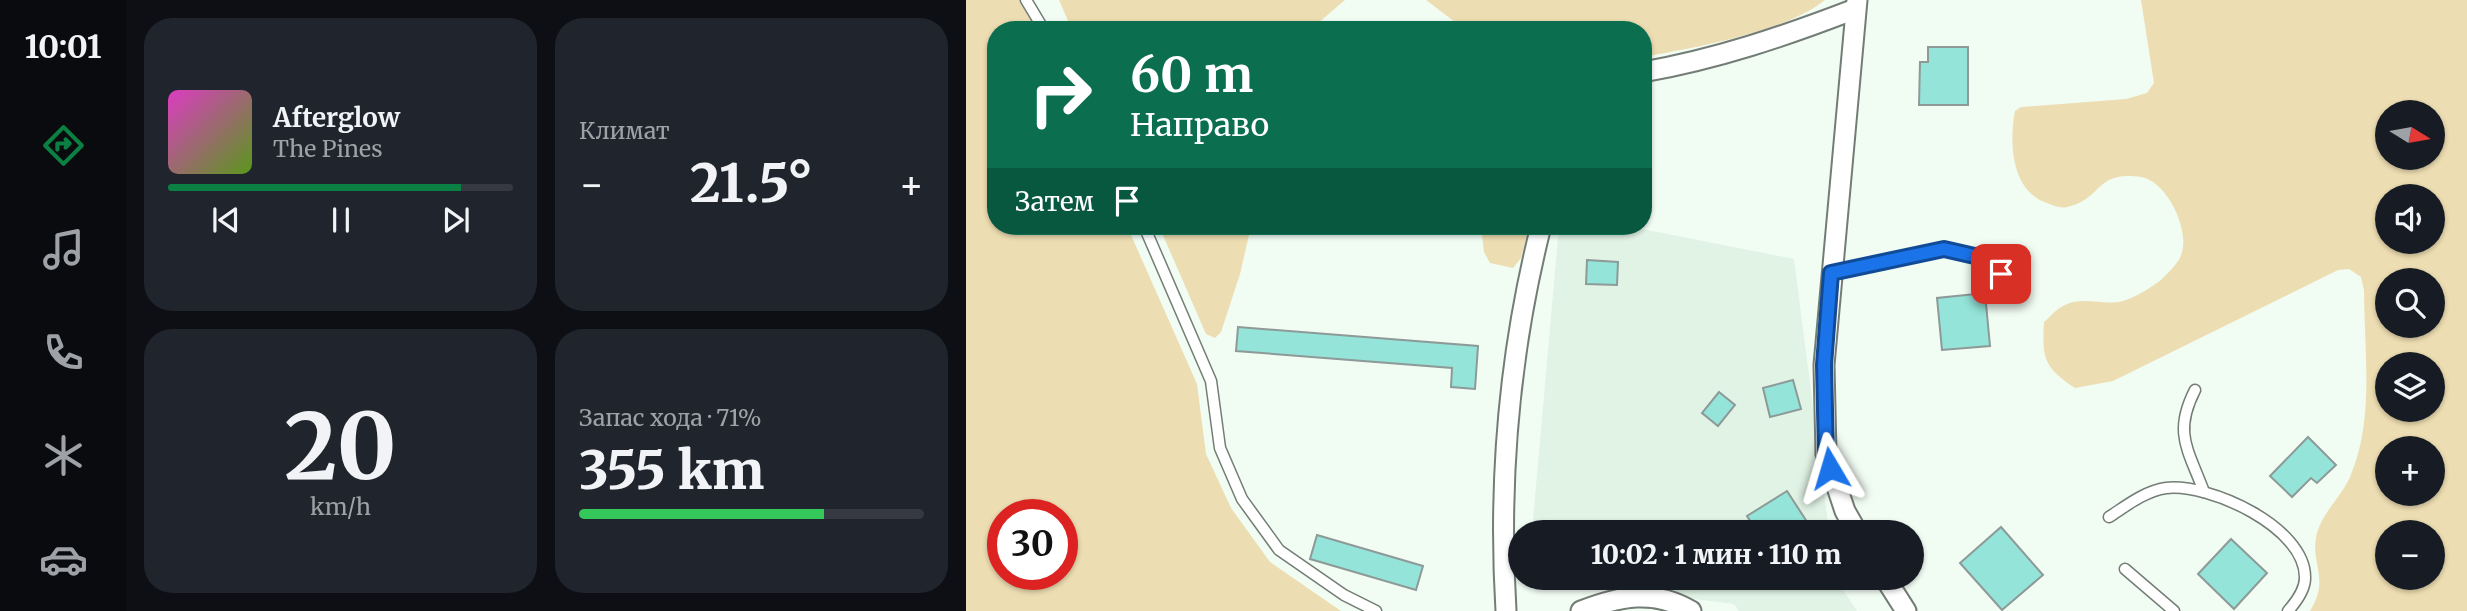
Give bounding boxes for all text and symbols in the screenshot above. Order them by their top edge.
text: 10:01 [24,27,102,67]
text: 60 m [1130,44,1253,105]
icon: right [1015,49,1106,140]
north arrow [2375,100,2445,170]
map controls [2375,100,2445,590]
text: Afterglow [273,101,400,134]
text: Направо [1130,105,1269,145]
text: Климат [579,116,670,145]
icon: directions [39,121,88,170]
text: The Pines [273,134,383,163]
text: 21.5° [690,151,813,216]
text: − [579,161,604,208]
text: + [899,161,924,208]
icon: arrive [1108,182,1146,220]
button: sound [2375,184,2445,254]
text: Затем [1015,185,1094,218]
icon: previous [207,201,245,239]
icon: pause [322,201,360,239]
icon: next [437,201,475,239]
icon: music [39,225,88,274]
pin [1971,244,2031,304]
icon: arrive [1982,255,2020,293]
button: search [2375,268,2445,338]
icon: phone [39,328,88,377]
button: layers [2375,352,2445,422]
text: 20 [284,389,397,504]
text: Запас хода · 71% [579,403,762,432]
icon: climate [39,431,88,480]
position arrow [1793,431,1867,505]
button: + [2375,436,2445,506]
text: 355 km [579,438,764,503]
text: km/h [310,492,371,521]
speed limit sign: 30 [987,499,1078,590]
button: − [2375,520,2445,590]
icon: car [39,535,88,584]
text: 10:02 · 1 мин · 110 m [1591,538,1841,571]

